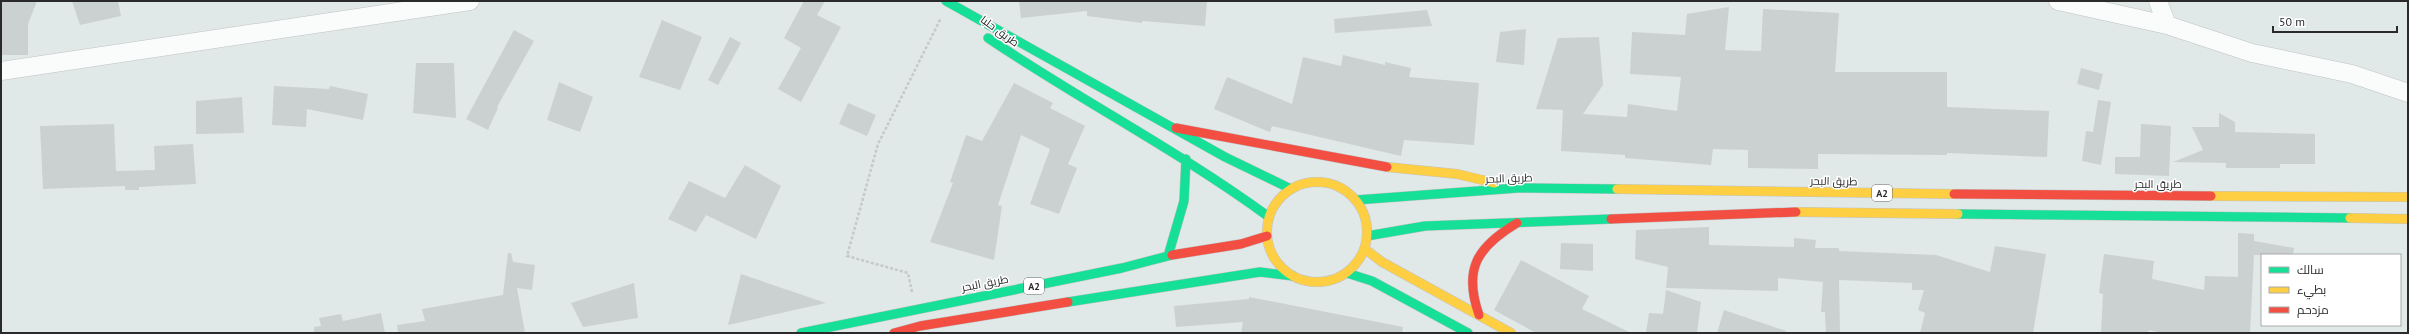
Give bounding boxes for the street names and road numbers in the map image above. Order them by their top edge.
street label: طريق حلبا [978,12,1022,50]
street label: طريق البحر [1484,170,1533,186]
street label: طريق البحر [1809,174,1858,188]
street label: طريق البحر [2133,177,2182,191]
road number: A2 [1872,185,1892,201]
street label: طريق البحر [959,272,1010,295]
road number: A2 [1024,278,1044,294]

